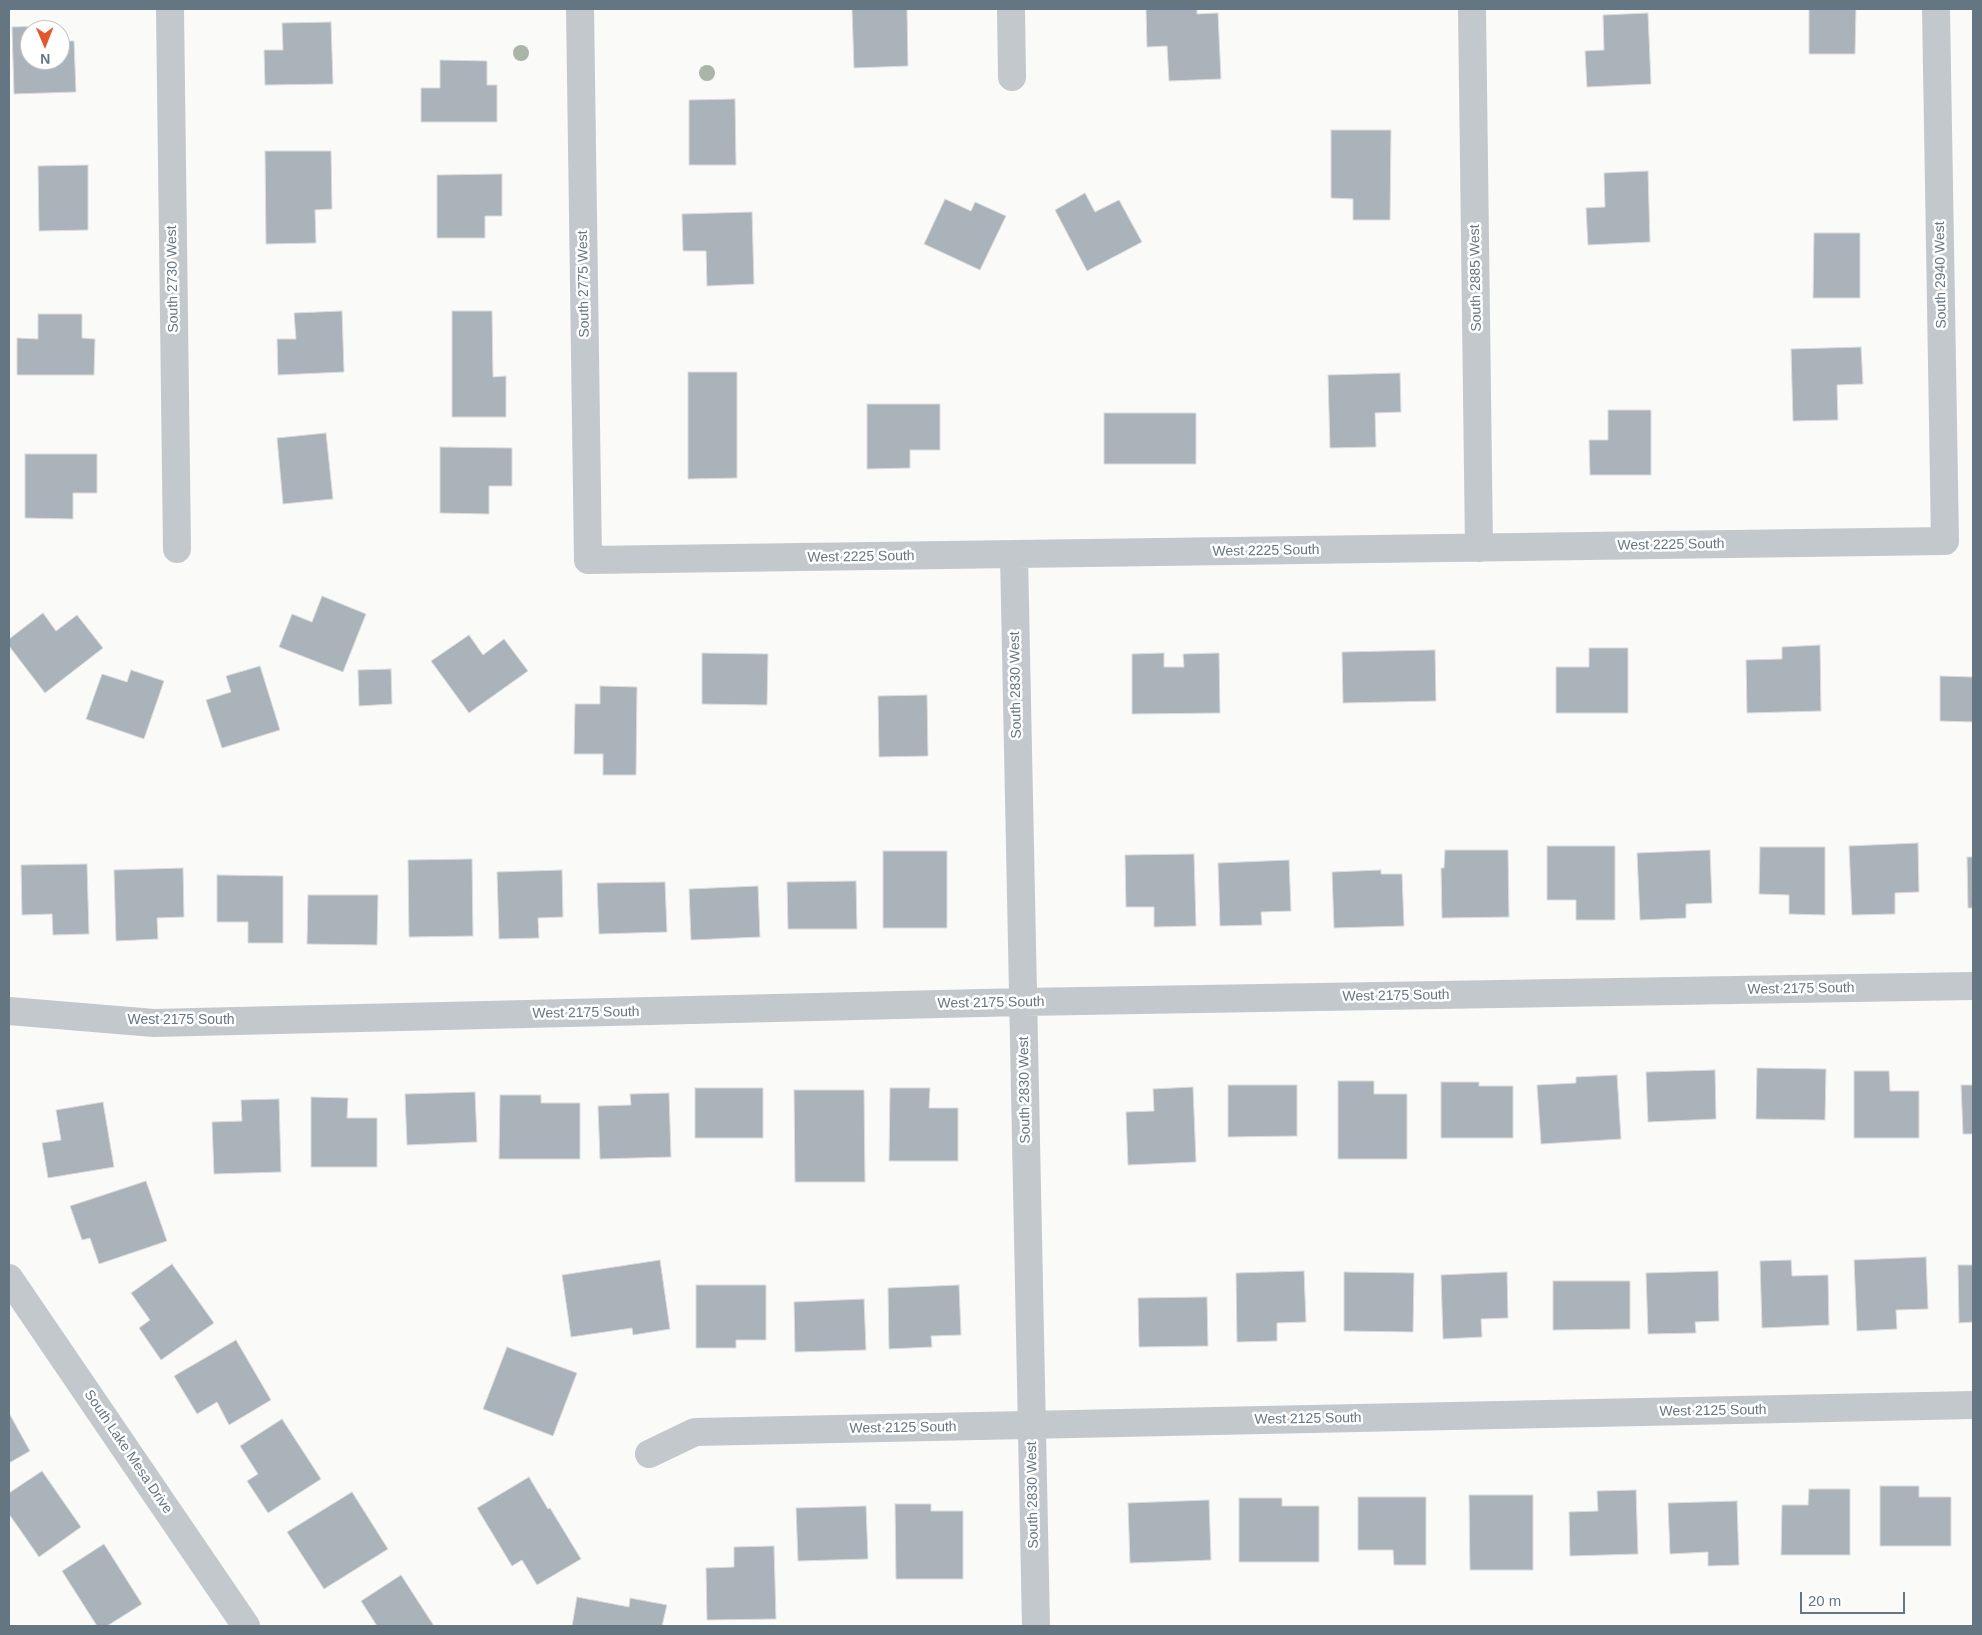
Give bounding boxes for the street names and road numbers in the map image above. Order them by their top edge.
street label: South 2940 West [1932,221,1950,329]
street label: South 2885 West [1467,224,1485,332]
street label: South 2730 West [164,225,182,333]
street label: South 2775 West [575,230,593,338]
street label: West 2225 South [1617,536,1725,554]
street label: West 2225 South [1212,542,1320,560]
street label: West 2225 South [807,548,915,566]
street label: South 2830 West [1007,631,1025,739]
street label: West 2175 South [1747,980,1855,998]
street label: West 2175 South [1342,987,1450,1005]
street label: West 2175 South [937,994,1045,1012]
street label: West 2175 South [532,1004,640,1022]
street label: West 2175 South [127,1012,235,1028]
street label: South 2830 West [1016,1036,1034,1144]
street label: South Lake Mesa Drive [80,1387,176,1517]
street label: West 2125 South [1659,1402,1767,1420]
street label: West 2125 South [1254,1410,1362,1428]
street label: West 2125 South [849,1419,957,1437]
street label: South 2830 West [1024,1441,1042,1549]

